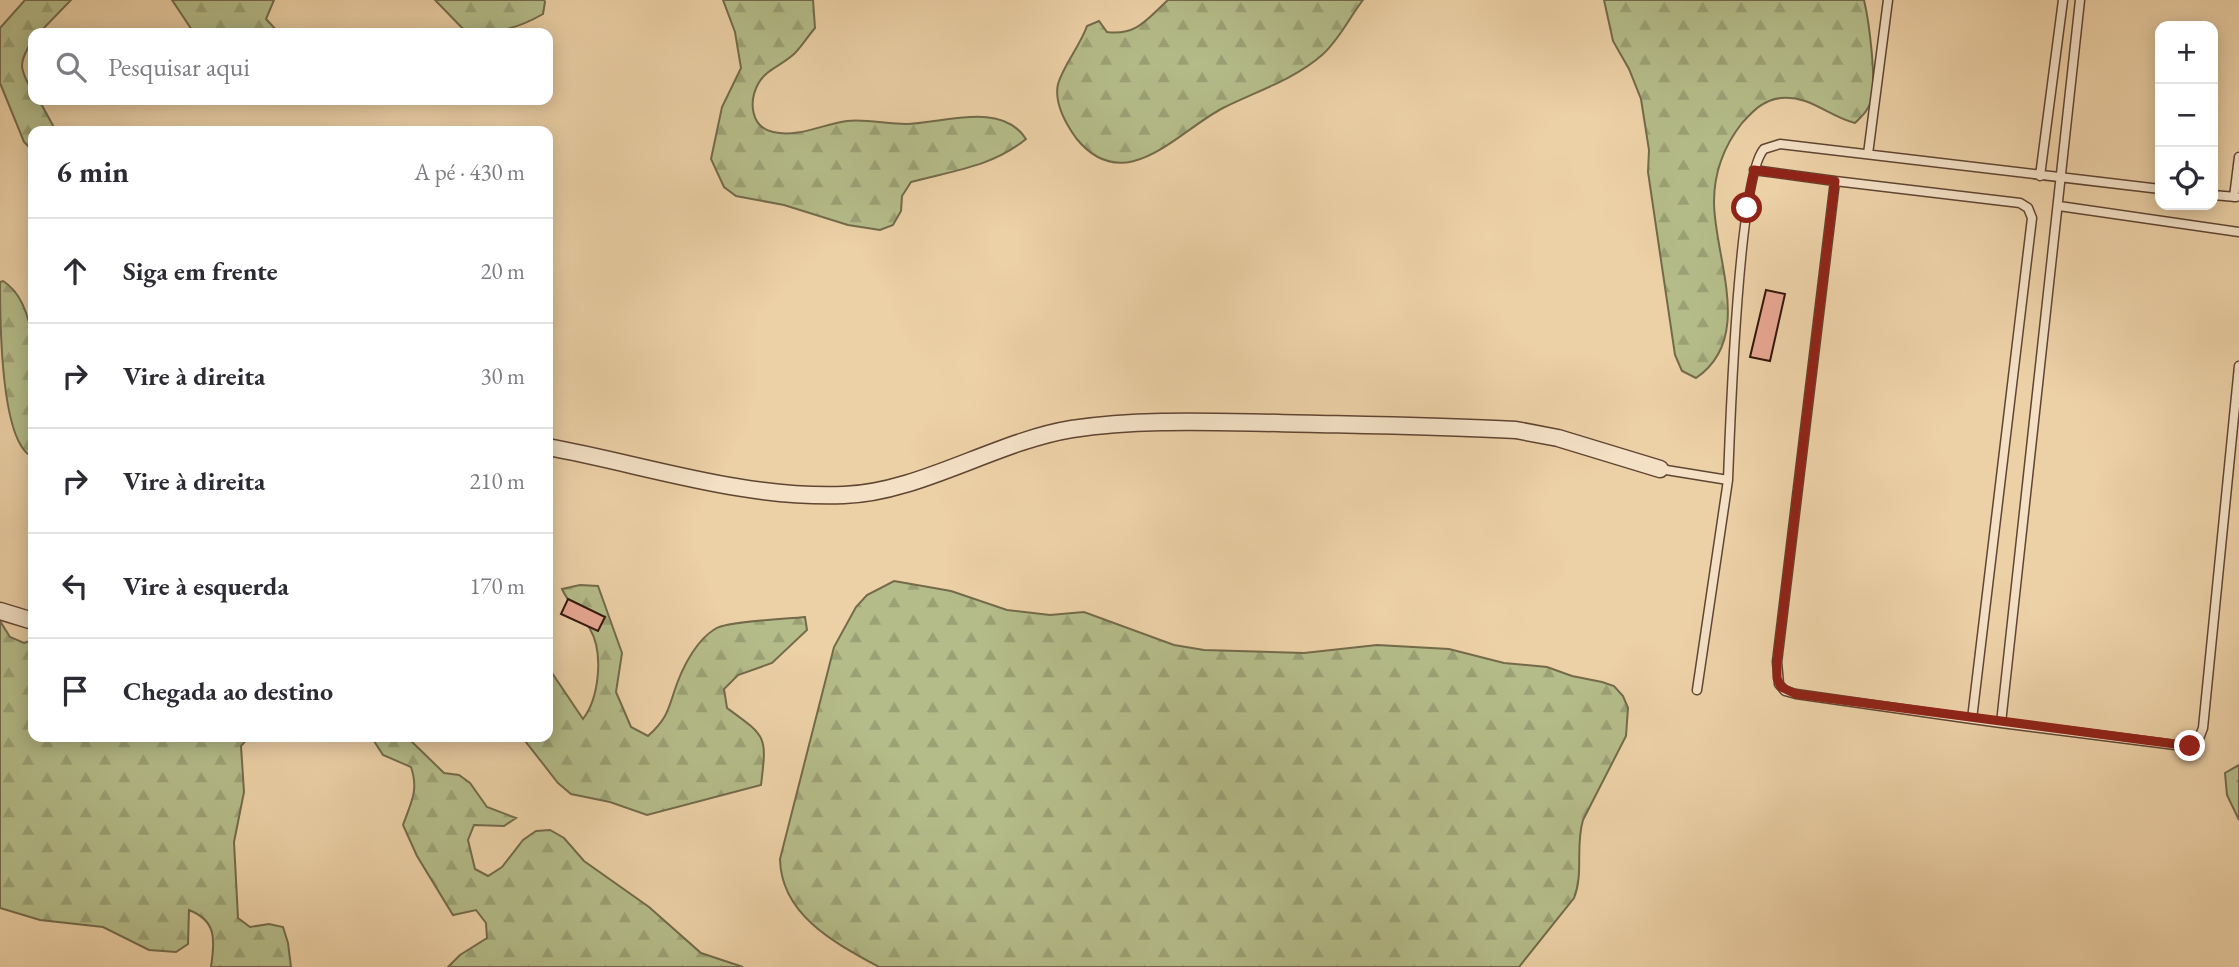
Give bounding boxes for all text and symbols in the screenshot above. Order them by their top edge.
map controls [2155,21,2218,210]
button: + [2155,21,2218,84]
search box [28,28,553,105]
icon: search [52,48,90,86]
text: Pesquisar aqui [108,50,250,84]
button: − [2155,84,2218,147]
button: locate [2155,147,2218,210]
text: 6 min [56,152,129,191]
text: A pé · 430 m [414,157,525,187]
route start [1731,192,1762,223]
icon: ahead [56,252,94,290]
text: Siga em frente [123,254,278,288]
text: 20 m [480,256,525,286]
icon: right [56,357,94,395]
text: Vire à direita [123,359,265,393]
text: 30 m [480,361,525,391]
icon: right [56,462,94,500]
text: Vire à direita [123,464,265,498]
text: 210 m [469,466,525,496]
icon: left [56,567,94,605]
text: Vire à esquerda [123,569,289,603]
text: 170 m [469,571,525,601]
icon: arrive [56,672,94,710]
text: Chegada ao destino [123,674,333,708]
route end [2174,730,2205,761]

